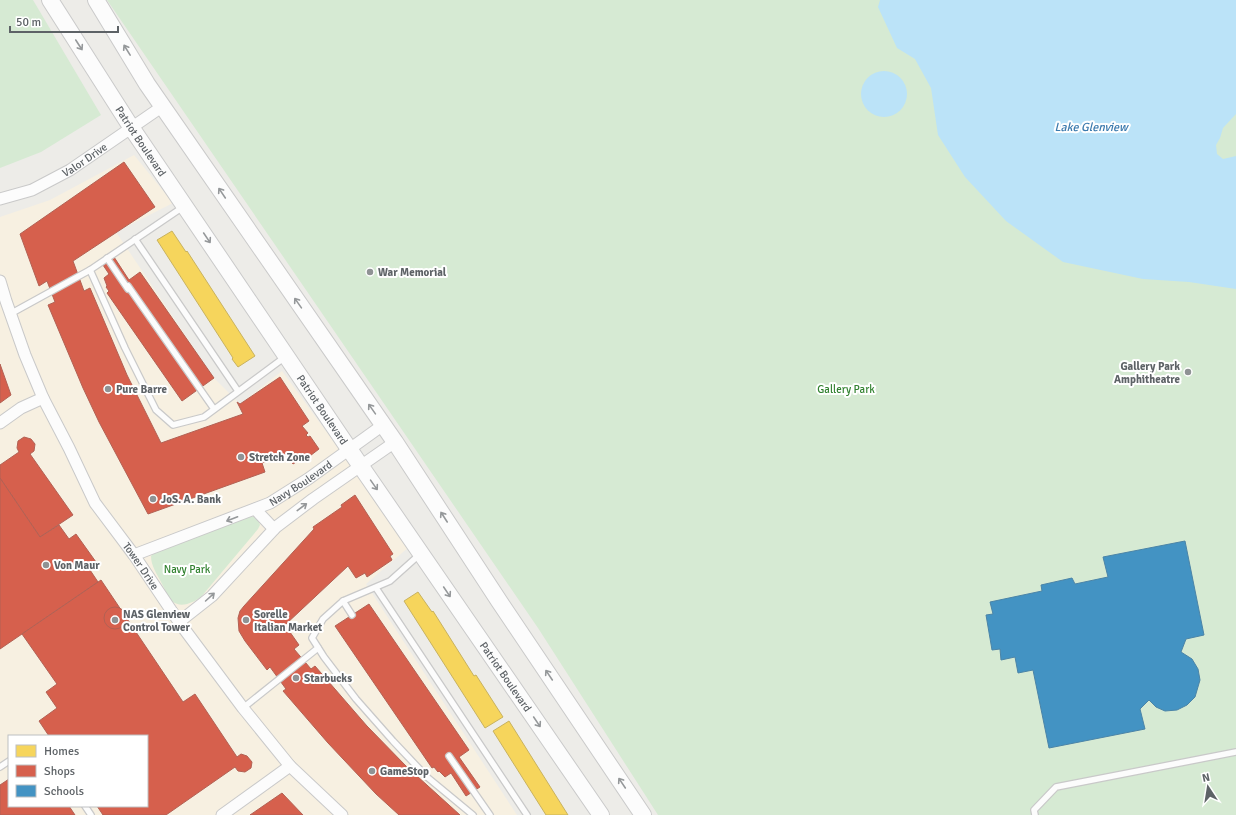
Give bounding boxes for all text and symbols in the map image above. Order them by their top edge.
scale bar [10,8,118,34]
text: 50 m [16,15,41,30]
one-way arrow [74,39,83,50]
one-way arrow [122,44,130,56]
street label: Patriot Boulevard [113,104,169,179]
water label: Lake Glenview [1054,120,1129,135]
street label: Valor Drive [60,140,110,179]
one-way arrow [218,188,226,199]
one-way arrow [203,232,211,243]
place label: War Memorial [378,266,447,279]
marker: War Memorial [365,267,375,277]
one-way arrow [294,298,302,309]
place label: Gallery Park Amphitheatre [1114,360,1181,386]
marker: Gallery Park Amphitheatre [1183,367,1193,377]
street label: Patriot Boulevard [294,372,351,447]
place label: Pure Barre [116,383,167,396]
park label: Gallery Park [817,383,875,396]
marker: Pure Barre [103,384,113,394]
one-way arrow [368,404,376,415]
place label: Stretch Zone [249,451,311,464]
marker: Stretch Zone [236,452,246,462]
street label: Navy Boulevard [267,457,335,508]
one-way arrow [370,479,378,490]
place label: JoS. A. Bank [161,493,221,506]
marker: JoS. A. Bank [148,494,158,504]
one-way arrow [297,502,308,511]
one-way arrow [440,512,448,523]
one-way arrow [226,515,238,523]
street label: Tower Drive [120,540,162,592]
place label: Von Maur [54,559,100,572]
marker: Von Maur [41,560,51,570]
park label: Navy Park [164,563,211,576]
one-way arrow [443,586,451,597]
one-way arrow [205,593,215,602]
place label: NAS Glenview Control Tower [123,608,191,634]
place label: Sorelle Italian Market [254,608,322,634]
marker: NAS Glenview Control Tower [110,615,120,625]
marker: Sorelle Italian Market [241,615,251,625]
street label: Patriot Boulevard [477,639,534,714]
one-way arrow [545,670,553,681]
place label: Starbucks [304,672,352,685]
marker: Starbucks [291,673,301,683]
one-way arrow [533,716,541,727]
legend [8,735,148,807]
text: Homes [44,744,79,759]
text: Shops [44,764,75,779]
place label: GameStop [380,765,429,778]
marker: GameStop [367,766,377,776]
north arrow [1188,767,1228,807]
text: N [1201,771,1211,785]
one-way arrow [618,778,626,789]
text: Schools [44,784,84,799]

